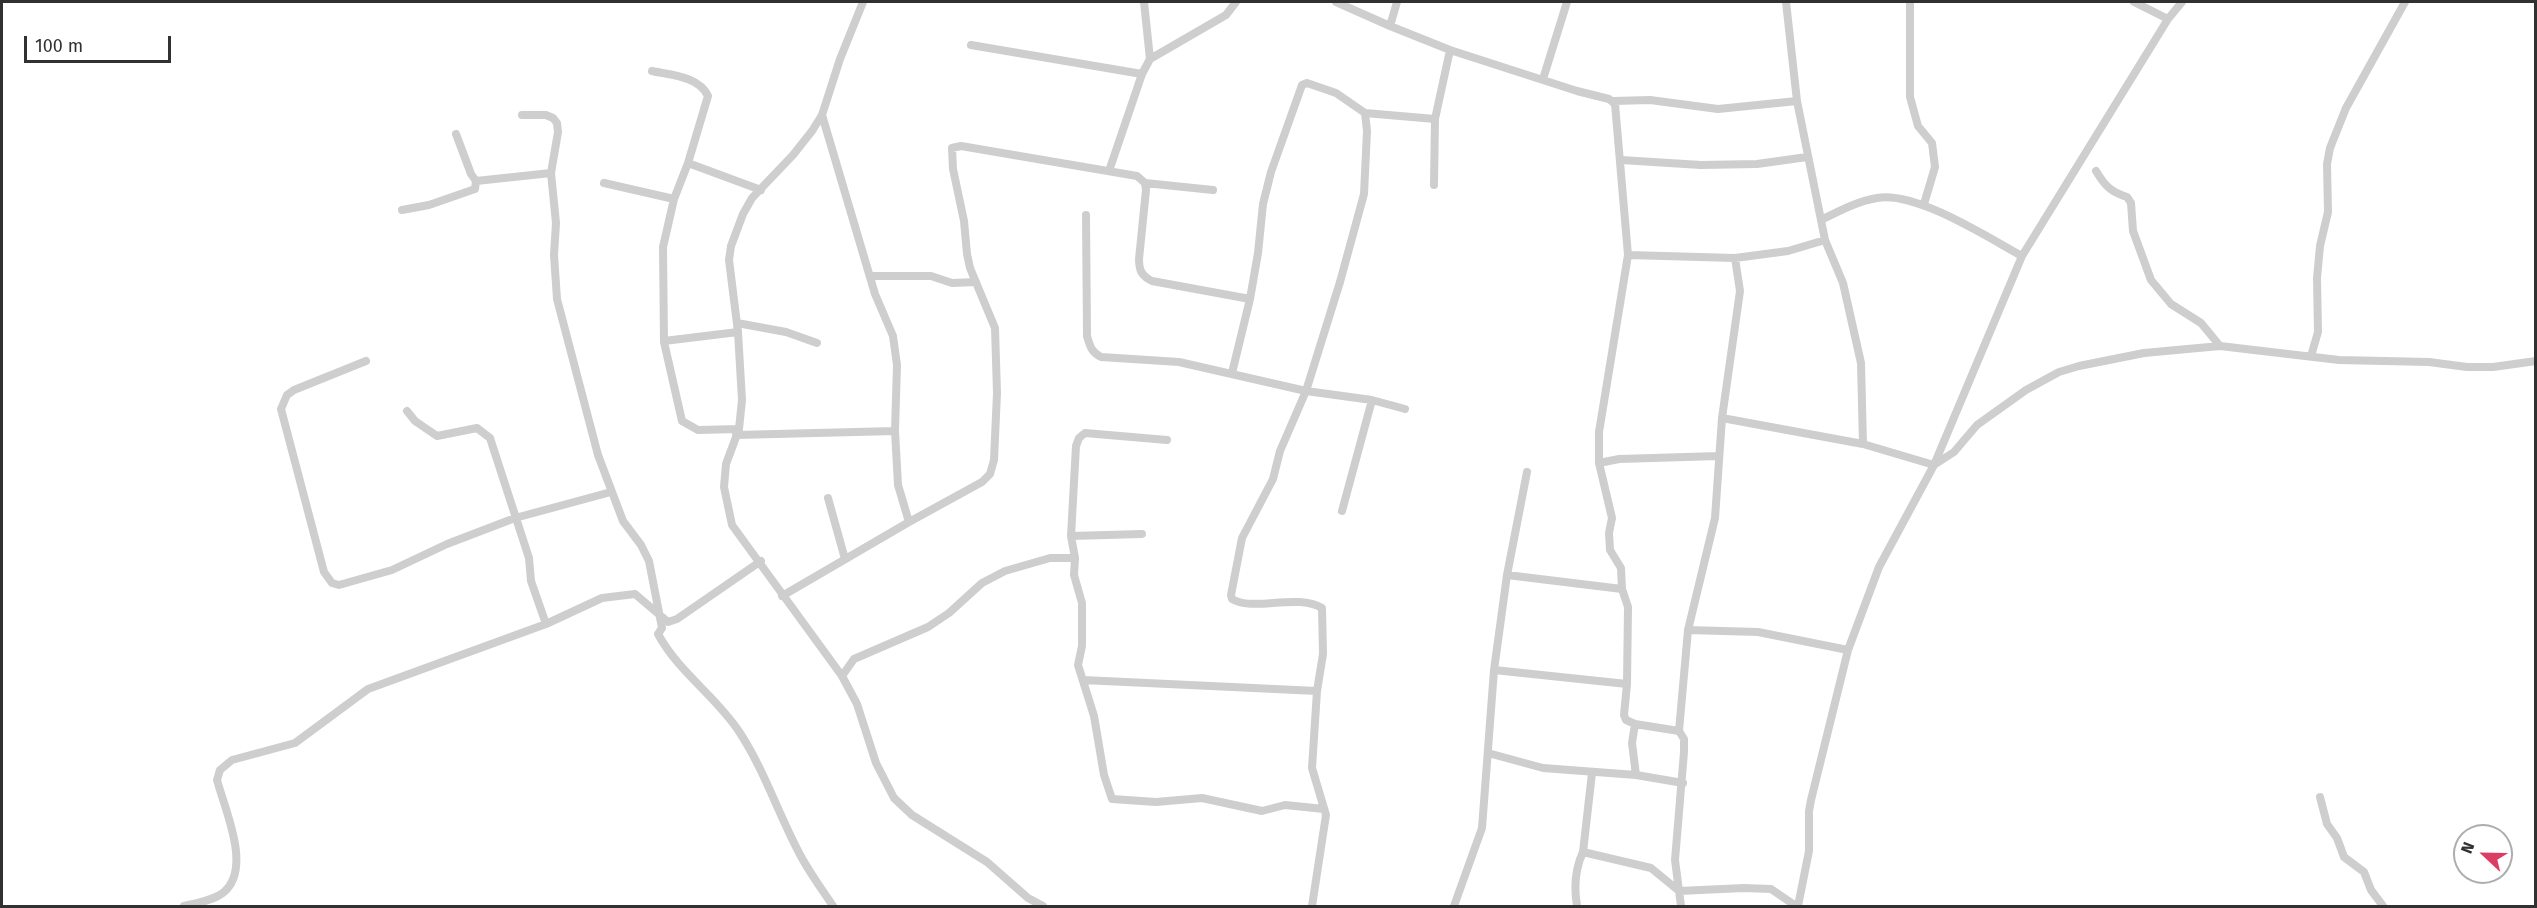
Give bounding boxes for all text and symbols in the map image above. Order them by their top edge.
scale bar [27,24,174,62]
text: 100 m [35,35,83,57]
north arrow [2453,824,2513,884]
text: N [2457,839,2478,856]

